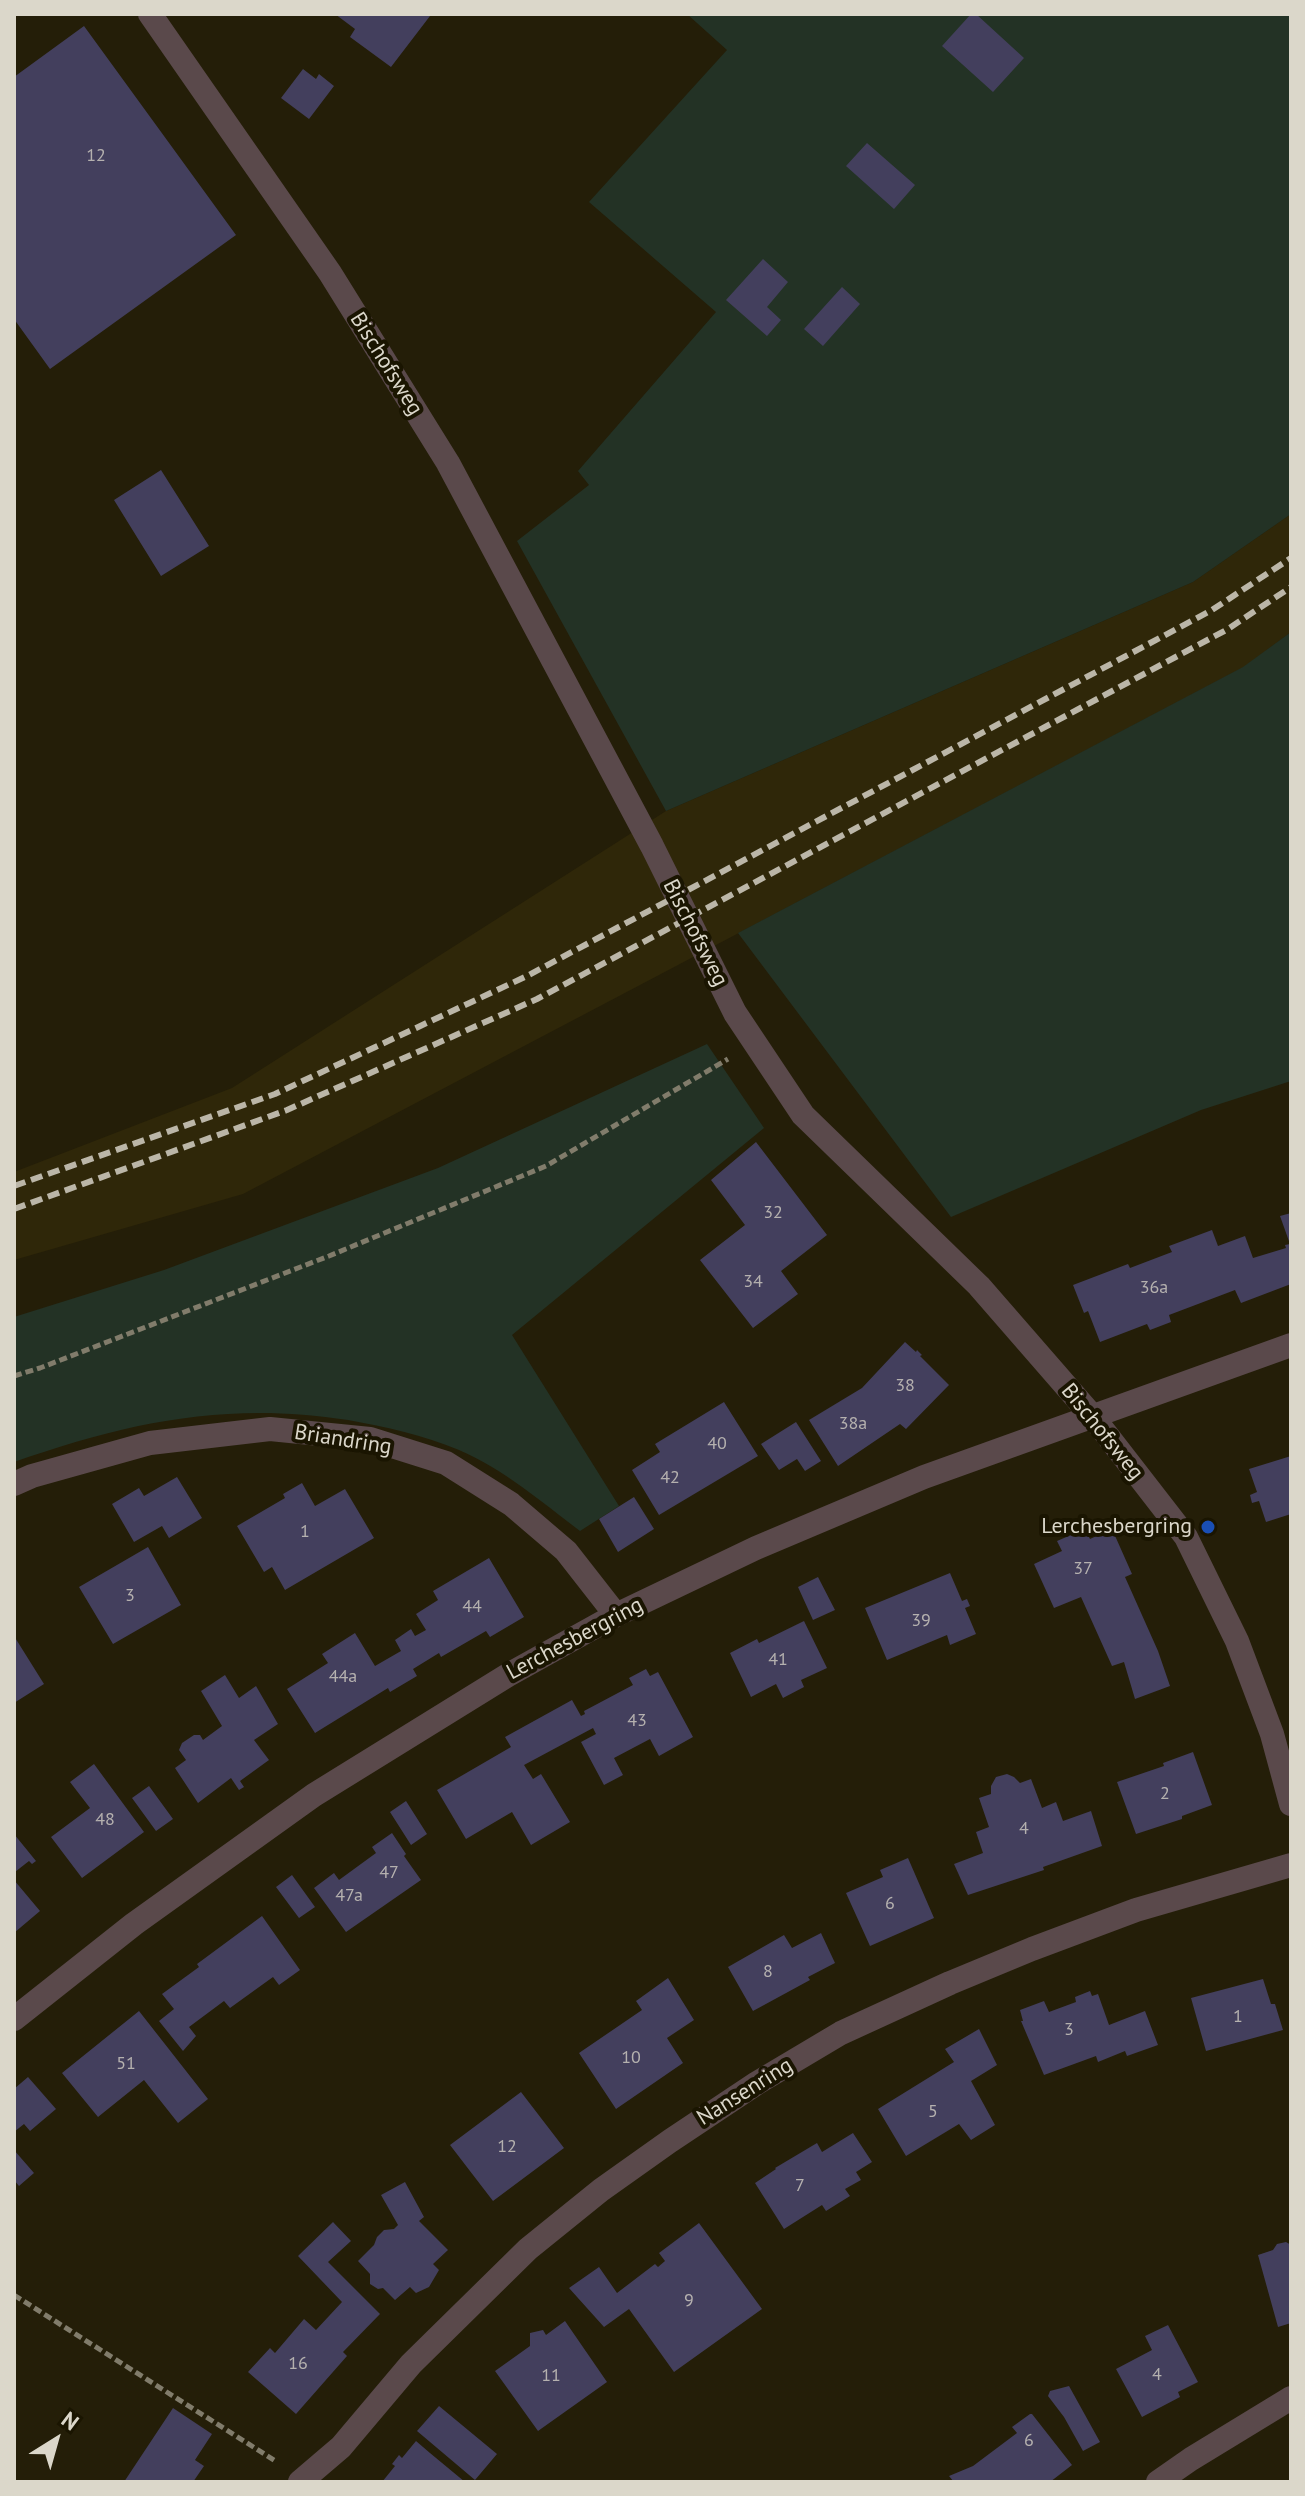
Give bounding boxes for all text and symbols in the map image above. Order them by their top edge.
house number: 12 [86,145,106,167]
street label: Bischofsweg [344,308,428,420]
street label: Bischofsweg [657,875,733,991]
house number: 32 [763,1202,783,1224]
house number: 34 [743,1271,763,1293]
house number: 36a [1140,1277,1168,1299]
house number: 38 [895,1375,915,1397]
street label: Bischofsweg [1055,1378,1149,1486]
house number: 38a [839,1413,867,1435]
street label: Briandring [292,1419,394,1461]
house number: 40 [707,1433,727,1455]
house number: 42 [660,1467,680,1489]
place label: Lerchesbergring [1041,1514,1192,1540]
marker: Lerchesbergring [1199,1518,1217,1536]
house number: 1 [300,1521,310,1543]
house number: 37 [1073,1558,1093,1580]
house number: 3 [125,1585,135,1607]
street label: Lerchesbergring [502,1592,648,1686]
house number: 44 [462,1596,482,1618]
house number: 39 [911,1610,931,1632]
house number: 41 [768,1649,788,1671]
house number: 44a [329,1666,357,1688]
house number: 43 [627,1710,647,1732]
house number: 2 [1160,1783,1170,1805]
house number: 48 [95,1809,115,1831]
house number: 4 [1019,1818,1029,1840]
house number: 47 [379,1862,399,1884]
house number: 47a [335,1885,363,1907]
house number: 6 [885,1893,895,1915]
house number: 8 [763,1961,773,1983]
house number: 1 [1233,2006,1243,2028]
house number: 3 [1064,2019,1074,2041]
house number: 10 [621,2047,641,2069]
street label: Nansenring [692,2052,798,2132]
house number: 51 [116,2053,136,2075]
house number: 5 [928,2101,938,2123]
house number: 12 [497,2136,517,2158]
house number: 7 [795,2175,805,2197]
house number: 9 [684,2290,694,2312]
house number: 16 [288,2353,308,2375]
house number: 4 [1152,2364,1162,2386]
house number: 11 [541,2365,561,2387]
north arrow [16,2400,96,2480]
text: N [56,2405,85,2436]
house number: 6 [1024,2430,1034,2452]

